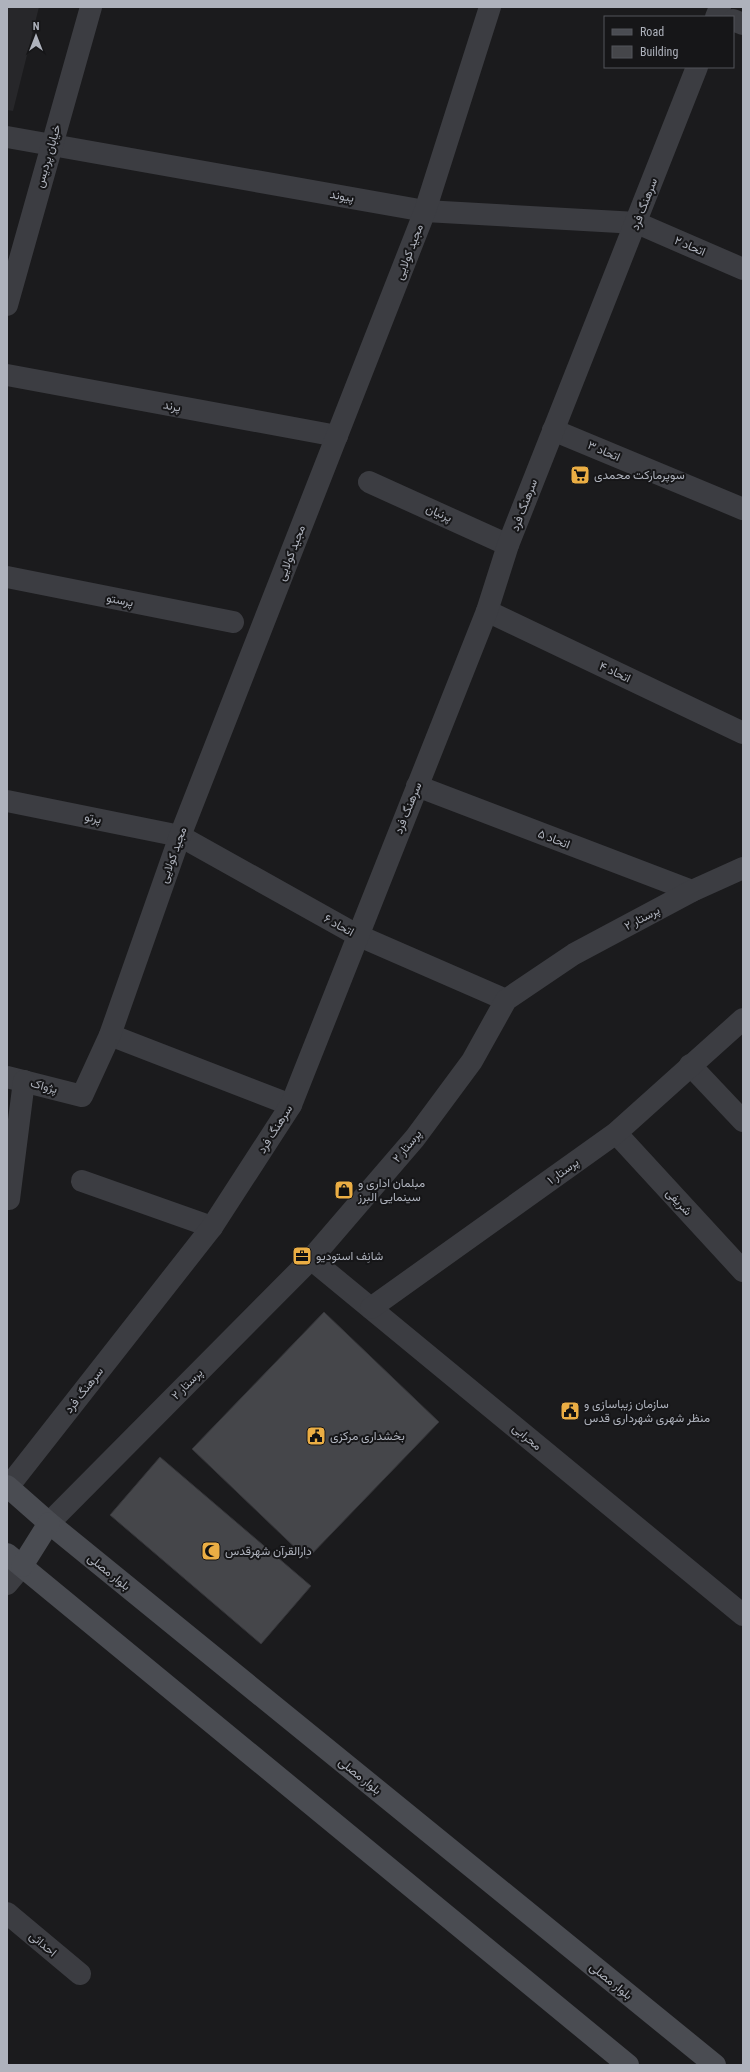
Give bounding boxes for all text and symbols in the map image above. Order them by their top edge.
north arrow [16,16,56,56]
legend [604,16,734,68]
text: N [33,20,40,33]
text: Road [640,25,664,39]
text: Building [640,45,678,59]
street label: خیابان پردیس [32,123,65,190]
street label: سرهنگ فرد [628,176,661,232]
street label: پیوند [329,187,355,206]
street label: مجید کولایی [392,222,427,282]
street label: اتحاد ۲ [672,233,708,259]
street label: پرند [162,397,182,416]
street label: اتحاد ۳ [586,438,622,464]
supermarket icon: سوپرمارکت محمدی [569,464,591,486]
place label: سوپرمارکت محمدی [594,468,685,483]
street label: سرهنگ فرد [508,477,541,533]
street label: پرنیان [423,501,454,526]
street label: مجید کولایی [274,523,309,583]
street label: پرستو [105,591,135,610]
street label: اتحاد ۴ [597,659,633,685]
street label: سرهنگ فرد [391,780,426,836]
street label: پرتو [83,810,103,827]
street label: مجید کولایی [156,825,191,885]
street label: اتحاد ۵ [536,826,572,852]
street label: پرستار ۲ [622,903,663,934]
street label: اتحاد ۶ [322,911,356,939]
street label: پژواک [29,1076,59,1097]
street label: سرهنگ فرد [255,1102,296,1156]
street label: پرستار ۲ [390,1127,425,1166]
street label: پرستار ۱ [545,1155,582,1188]
place label: مبلمان اداری و سینمایی البرز [357,1176,425,1205]
shop icon: مبلمان اداری و سینمایی البرز [333,1179,355,1201]
street label: شریفی [662,1186,695,1219]
office icon: شانِف استودیو [291,1245,313,1267]
place label: شانِف استودیو [316,1249,383,1264]
street label: سرهنگ فرد [62,1364,107,1416]
street label: پرستار ۲ [169,1366,206,1403]
place label: سازمان زیباسازی و منظر شهری شهرداری قدس [584,1397,710,1426]
public building icon: سازمان زیباسازی و منظر شهری شهرداری قدس [559,1400,581,1422]
street label: محرابی [509,1421,544,1454]
public building icon: بخشداری مرکزی [305,1425,327,1447]
place label: بخشداری مرکزی [330,1429,405,1444]
mosque icon: دارالقرآن شهرقدس [200,1540,222,1562]
place label: دارالقرآن شهرقدس [225,1544,312,1559]
street label: بلوار مصلی [84,1551,133,1594]
street label: بلوار مصلی [335,1755,384,1798]
street label: احداثی [26,1929,60,1960]
street label: بلوار مصلی [586,1960,635,2003]

